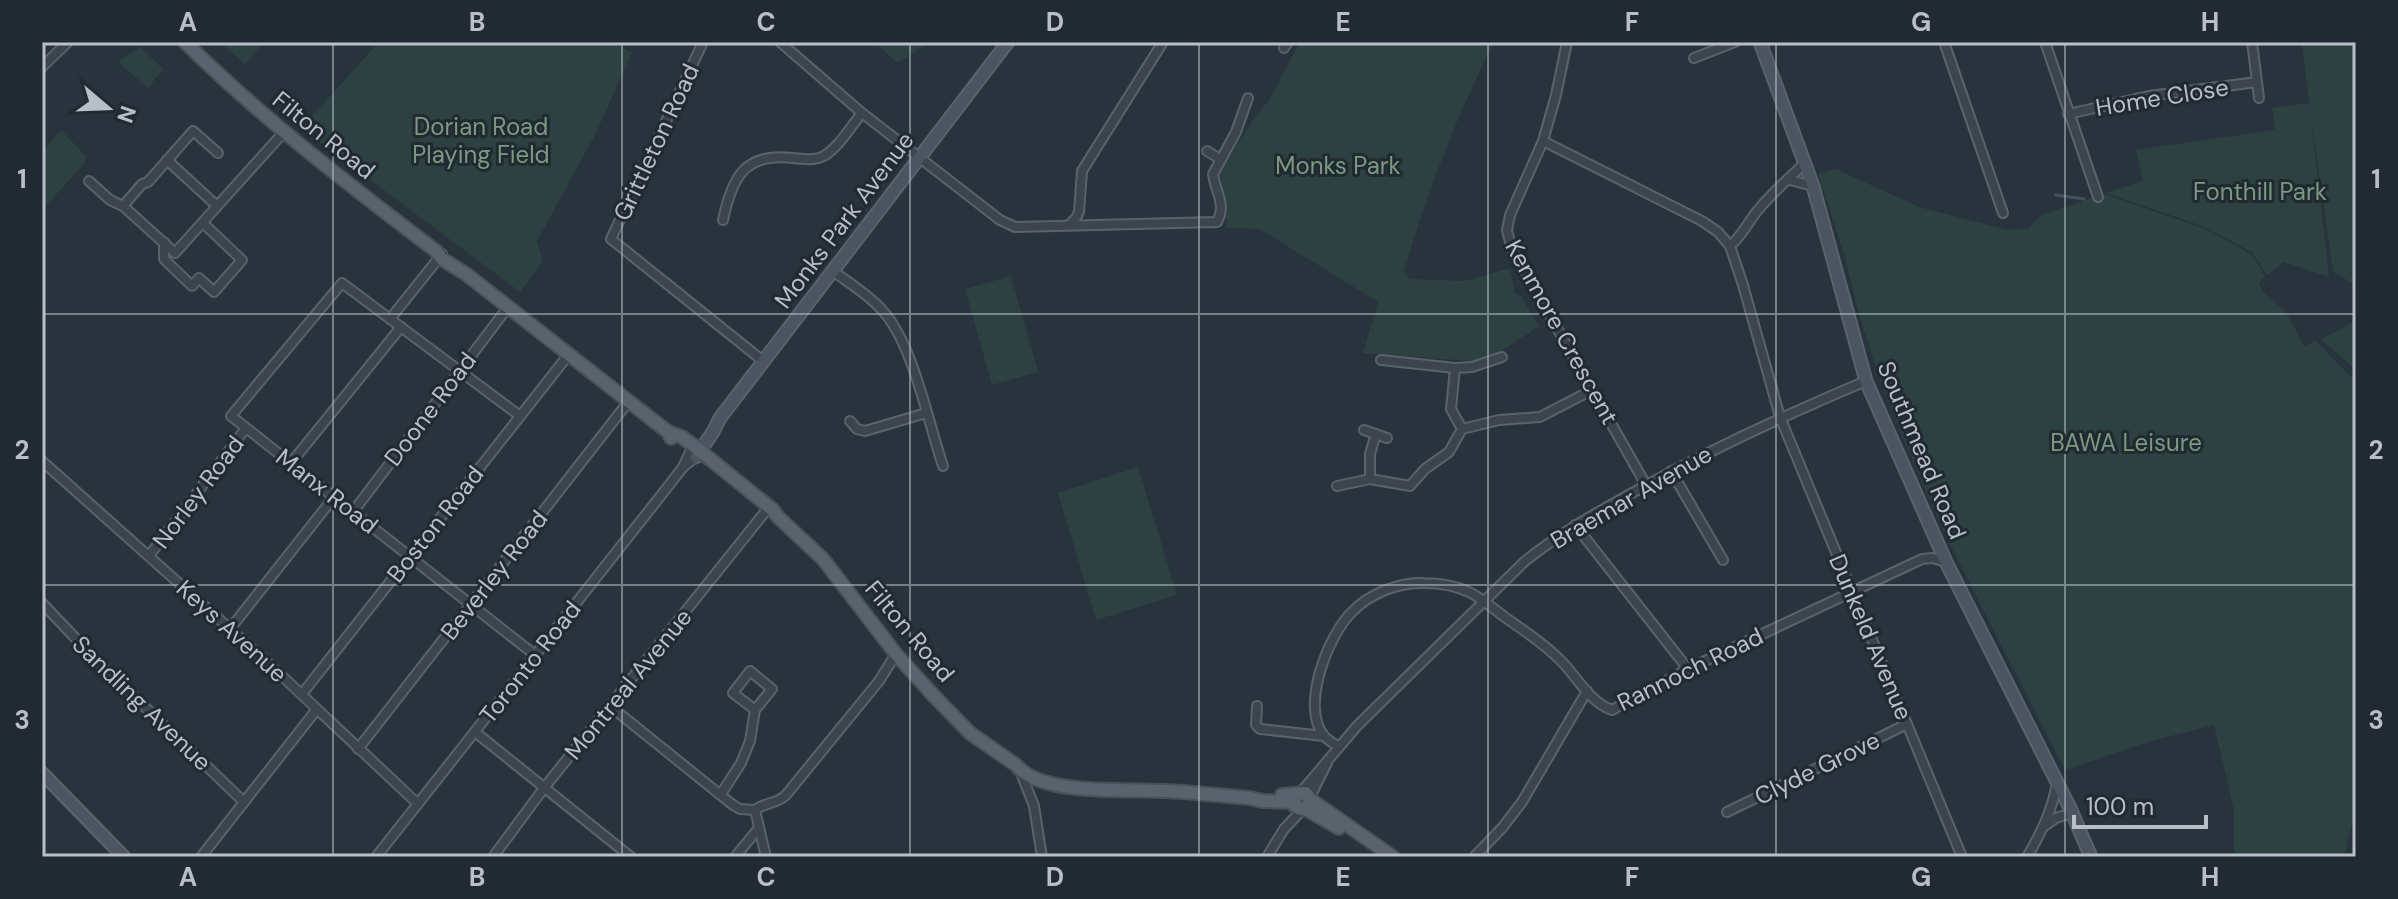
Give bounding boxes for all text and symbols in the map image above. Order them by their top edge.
text: A [179,5,197,39]
text: B [469,5,485,39]
text: C [756,5,776,39]
text: D [1046,5,1064,39]
text: E [1335,5,1351,39]
text: F [1625,5,1639,39]
text: G [1911,5,1931,39]
text: H [2201,5,2219,39]
street label: Grittleton Road [606,59,706,225]
north arrow [68,68,148,148]
street label: Home Close [2093,71,2231,123]
street label: Filton Road [266,84,382,186]
text: N [110,102,143,127]
park label: Dorian Road Playing Field [412,111,550,170]
street label: Monks Park Avenue [767,125,921,315]
park label: Monks Park [1275,150,1401,181]
text: 1 [17,162,27,196]
text: 1 [2371,162,2381,196]
park label: Fonthill Park [2193,176,2327,207]
street label: Kenmore Crescent [1498,234,1626,430]
street label: Doone Road [377,346,483,472]
street label: Southmead Road [1871,356,1973,544]
park label: BAWA Leisure [2050,427,2202,458]
street label: Norley Road [145,429,251,555]
text: 2 [14,433,30,467]
text: 2 [2368,433,2384,467]
street label: Braemar Avenue [1545,438,1717,556]
street label: Manx Road [270,441,384,541]
street label: Boston Road [380,459,490,589]
street label: Beverley Road [434,504,554,646]
street label: Dunkeld Avenue [1822,549,1920,725]
street label: Keys Avenue [170,573,294,689]
street label: Filton Road [858,574,962,688]
street label: Toronto Road [472,594,588,730]
street label: Montreal Avenue [557,602,699,766]
street label: Rannoch Road [1612,620,1768,718]
street label: Sandling Avenue [66,629,218,777]
text: 3 [14,703,30,737]
text: 3 [2368,703,2384,737]
street label: Clyde Grove [1749,724,1885,812]
scale bar [2074,779,2206,829]
text: 100 m [2086,791,2154,822]
text: A [179,860,197,894]
text: B [469,860,485,894]
text: C [756,860,776,894]
text: D [1046,860,1064,894]
text: E [1335,860,1351,894]
text: F [1625,860,1639,894]
text: G [1911,860,1931,894]
text: H [2201,860,2219,894]

